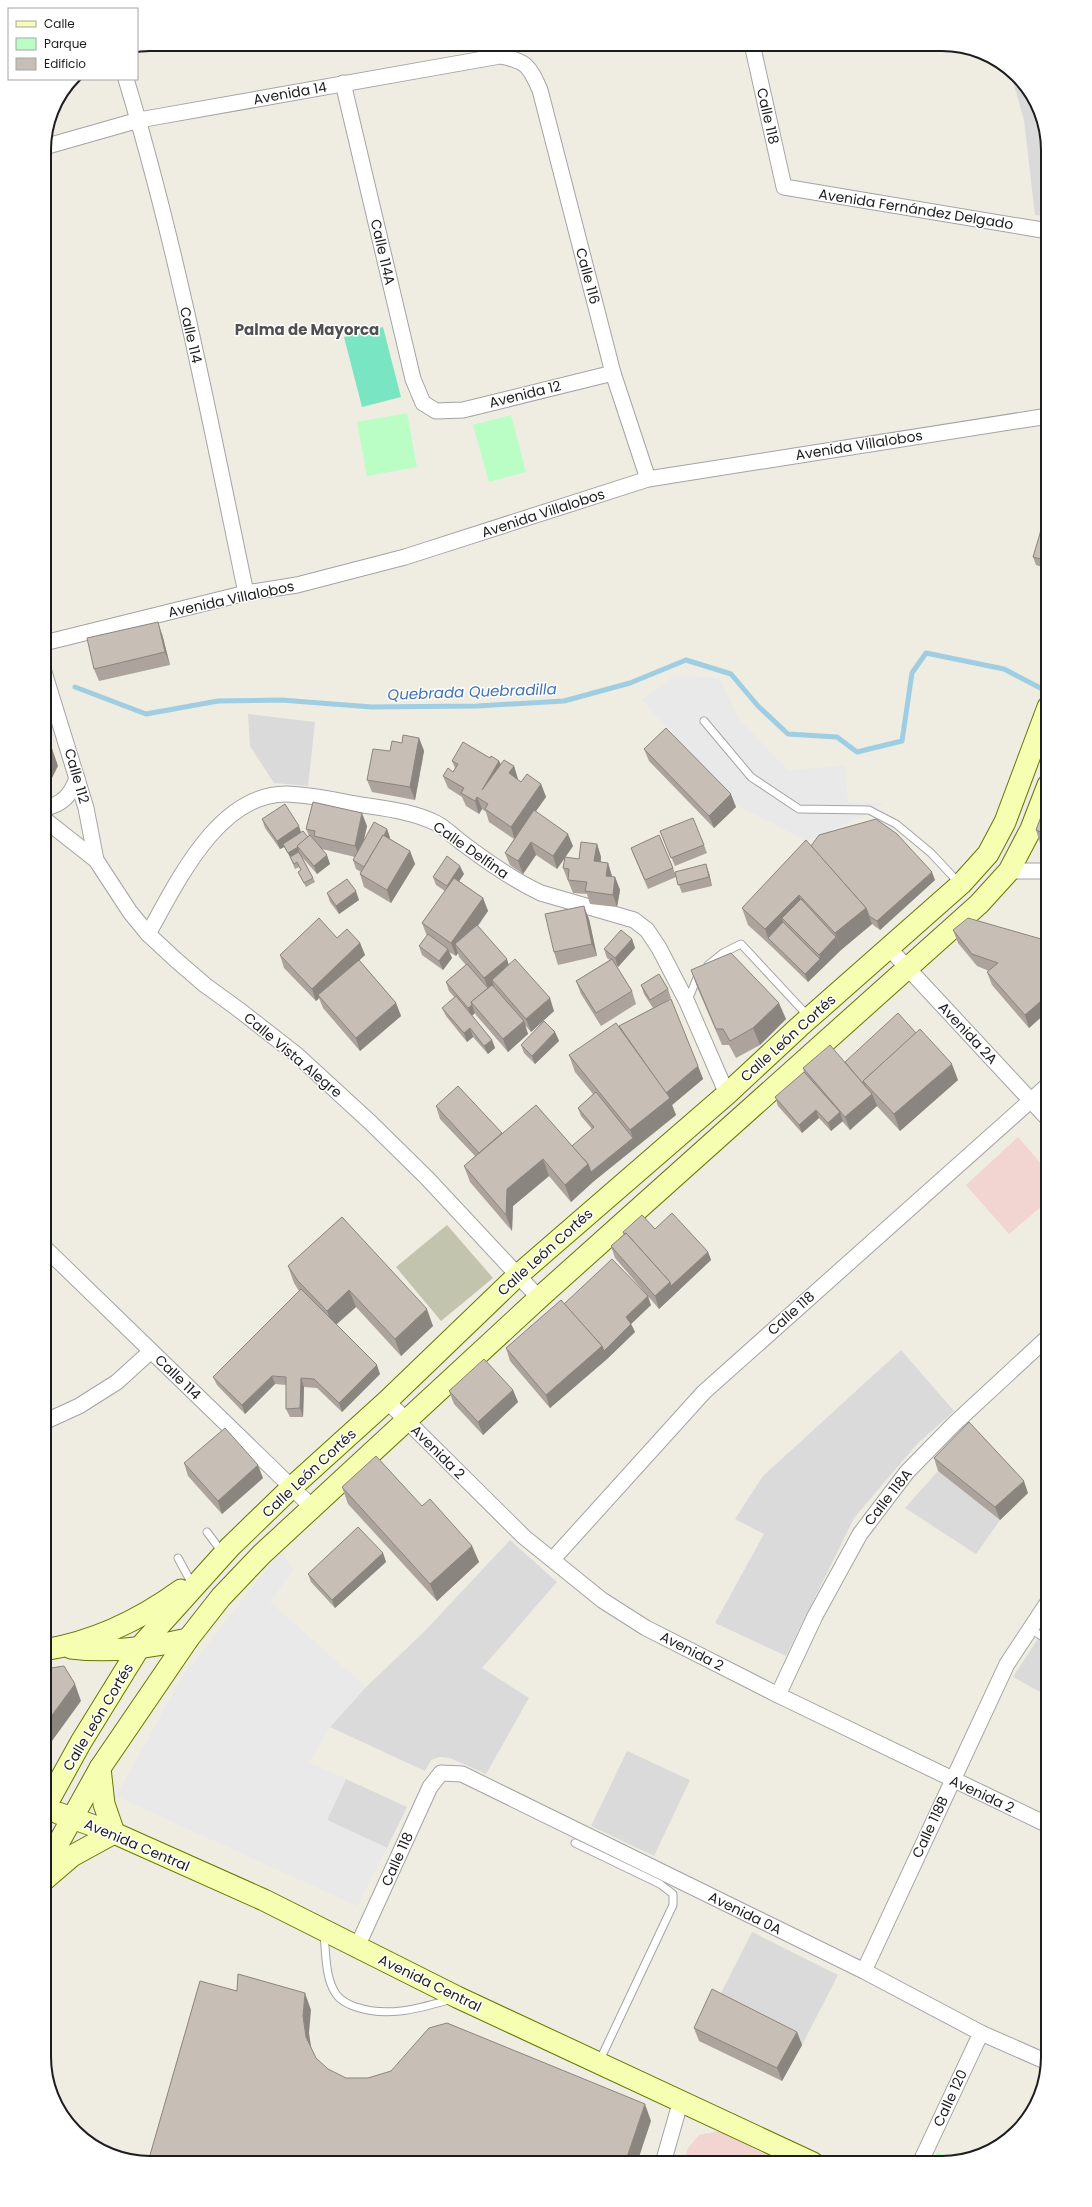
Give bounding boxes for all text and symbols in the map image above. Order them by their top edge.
legend [8,8,138,80]
text: Calle [44,15,75,32]
text: Parque [44,35,87,52]
text: Edificio [44,55,86,72]
street label: Avenida 14 [252,77,329,109]
street label: Calle 118 [752,86,784,146]
street label: Avenida Fernández Delgado [817,184,1015,234]
street label: Calle 114A [366,217,400,287]
street label: Calle 116 [571,246,605,306]
street label: Calle 114 [175,305,207,365]
district label: Palma de Mayorca [235,319,379,340]
street label: Avenida 12 [487,375,563,413]
street label: Avenida Villalobos [794,425,924,465]
street label: Avenida Villalobos [479,484,607,542]
street label: Avenida Villalobos [166,576,296,622]
water label: Quebrada Quebradilla [387,678,557,705]
street label: Calle 112 [60,746,94,806]
street label: Calle Delfina [429,817,513,883]
street label: Calle León Cortés [736,990,840,1086]
street label: Avenida 2A [934,997,1002,1069]
street label: Calle Vista Alegre [239,1008,347,1102]
street label: Calle León Cortés [493,1204,597,1300]
street label: Calle 118 [763,1286,819,1340]
street label: Calle 114 [150,1350,206,1404]
street label: Avenida 2 [407,1421,469,1483]
street label: Calle León Cortés [258,1424,360,1522]
street label: Calle 118A [860,1465,916,1529]
street label: Avenida 2 [657,1626,727,1676]
street label: Calle León Cortés [58,1660,138,1774]
street label: Avenida 2 [946,1770,1018,1818]
street label: Calle 118B [907,1793,953,1861]
street label: Avenida Central [81,1814,193,1876]
street label: Calle 118 [376,1829,418,1889]
street label: Avenida 0A [705,1887,785,1939]
street label: Avenida Central [375,1949,485,2017]
street label: Calle 120 [928,2066,972,2130]

